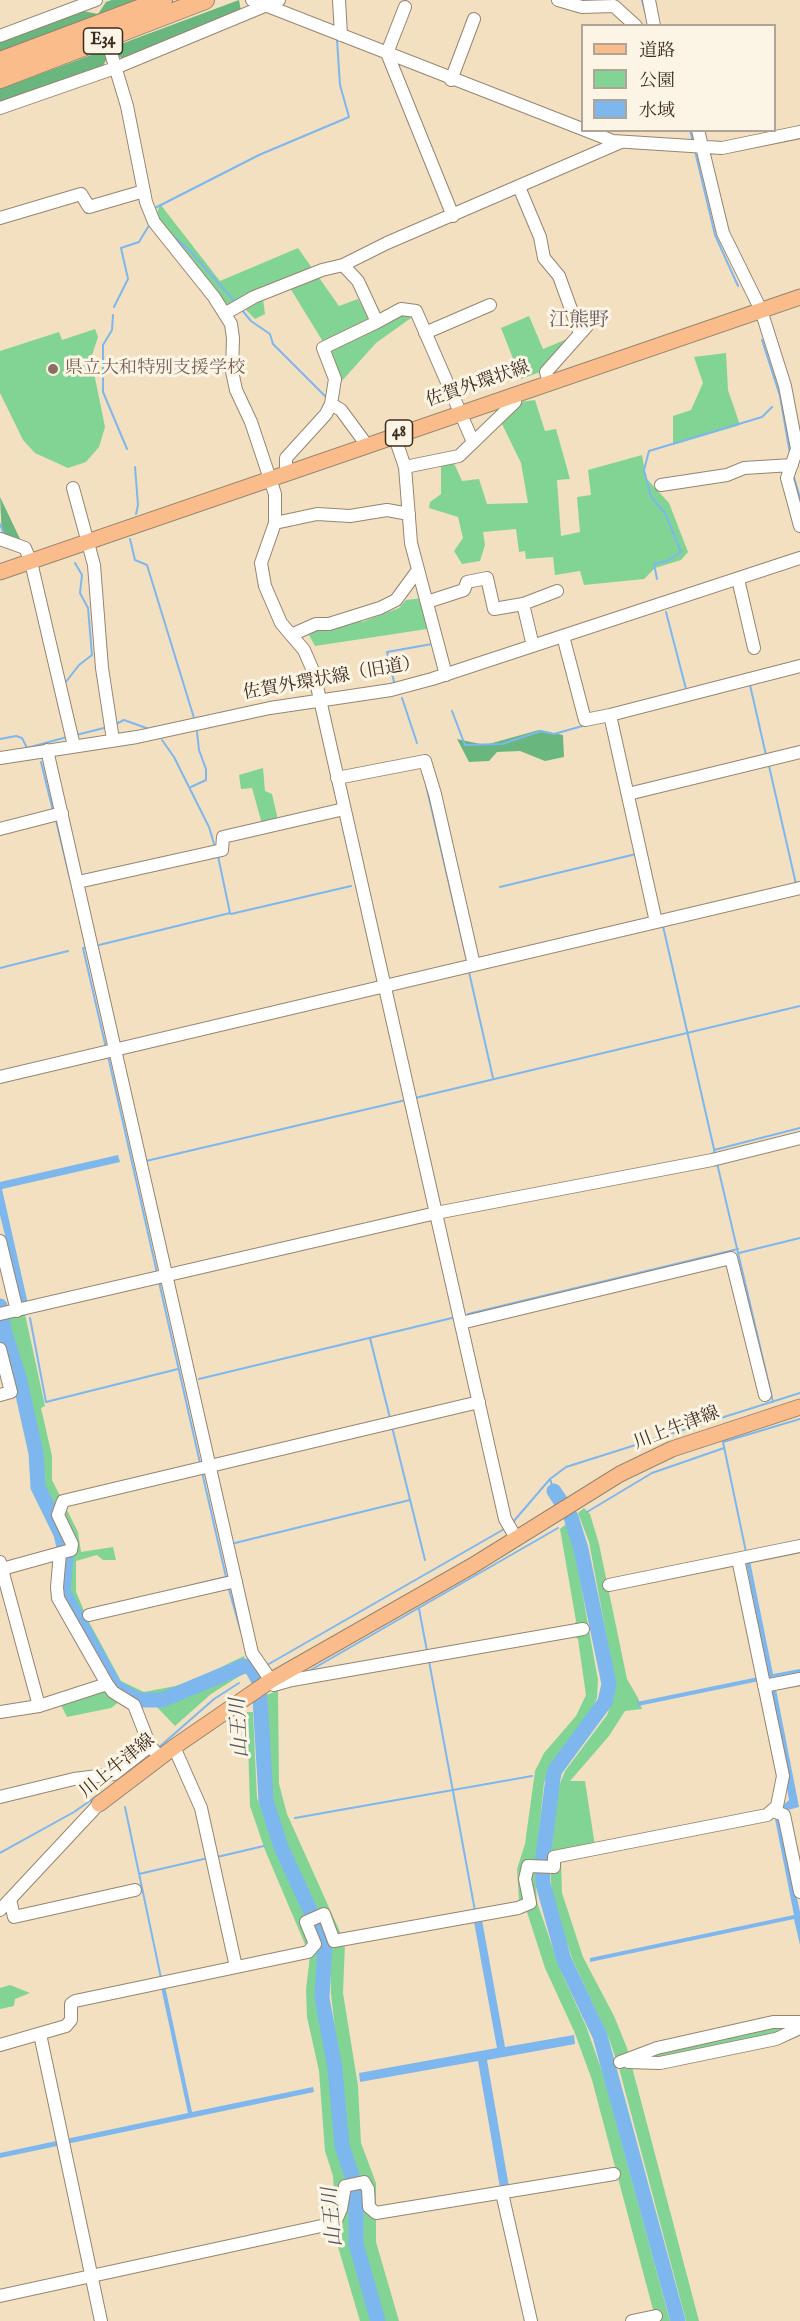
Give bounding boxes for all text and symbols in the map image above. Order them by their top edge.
legend [581,24,776,132]
road number: E34 [84,28,122,54]
text: 道路 [639,40,675,63]
text: 公園 [639,70,675,93]
text: 水域 [639,100,675,123]
district label: 江熊野 [549,310,609,334]
street label: 佐賀外環状線 [423,357,533,413]
place label: 県立大和特別支援学校 [65,358,245,380]
marker: 県立大和特別支援学校 [46,362,60,376]
road number: 48 [386,420,412,446]
street label: 佐賀外環状線（旧道） [241,653,423,705]
street label: 川上牛津線 [631,1403,723,1455]
water label: 山王川 [227,1697,255,1759]
street label: 川上牛津線 [76,1730,160,1804]
water label: 山王川 [319,2186,349,2248]

